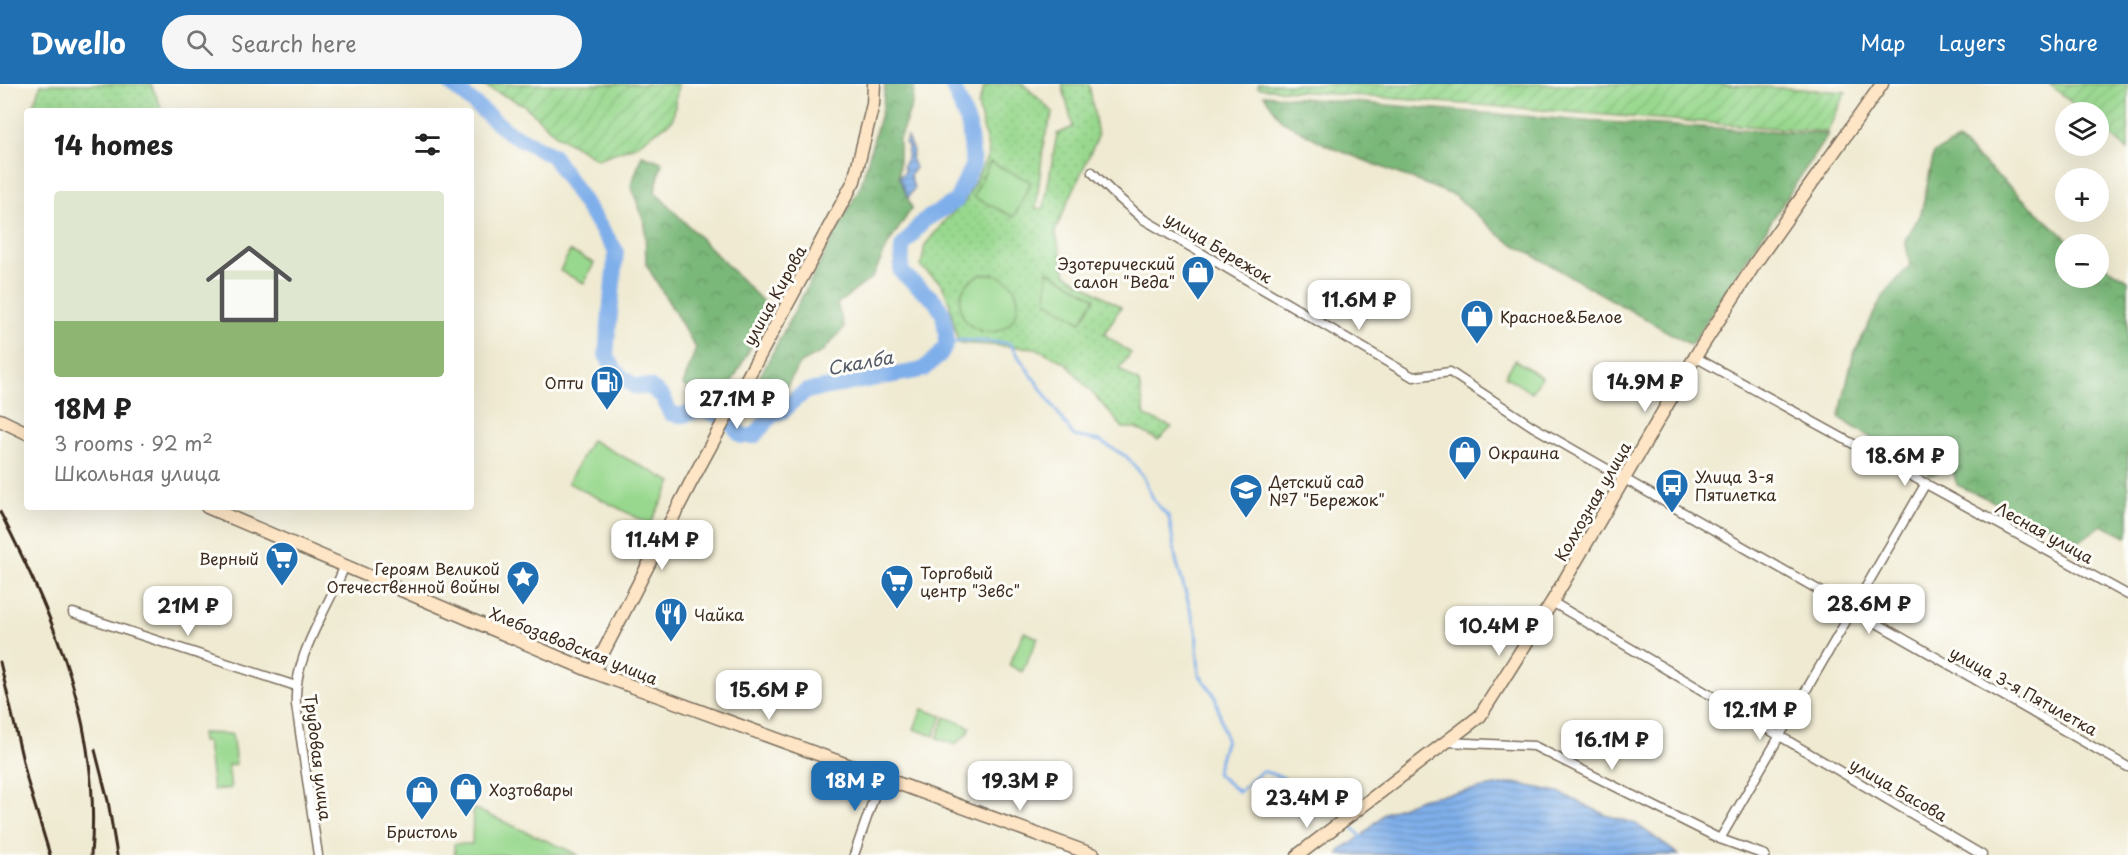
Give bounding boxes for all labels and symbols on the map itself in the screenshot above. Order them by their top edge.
street label: улица Бережок [1161,205,1278,289]
street label: улица Кирова [736,240,812,350]
place label: Эзотерический салон "Веда" [1058,251,1175,293]
shop icon: Эзотерический салон "Веда" [1180,254,1216,301]
pin: 11.6M ₽ [1304,280,1414,331]
shop icon: Красное&Белое [1459,298,1495,345]
place label: Красное&Белое [1500,304,1622,328]
water label: Скалба [825,343,896,381]
pin: 14.9M ₽ [1590,362,1700,413]
fuel station icon: Опти [589,364,625,411]
place label: Опти [545,370,584,394]
pin: 27.1M ₽ [682,379,792,430]
shop icon: Окраина [1447,434,1483,481]
pin: 18.6M ₽ [1850,436,1960,487]
street label: Колхозная улица [1548,437,1636,565]
place label: Окраина [1488,440,1559,464]
place label: Улица 3-я Пятилетка [1695,464,1776,506]
bus stop icon: Улица 3-я Пятилетка [1654,467,1690,514]
place label: Детский сад №7 "Бережок" [1268,469,1385,511]
school or university icon: Детский сад №7 "Бережок" [1228,472,1264,519]
street label: Лесная улица [1992,495,2098,569]
pin: 11.4M ₽ [607,520,717,571]
supermarket icon: Верный [264,540,300,587]
place label: Верный [199,546,259,570]
place label: Героям Великой Отечественной войны [327,556,500,598]
place icon: Героям Великой Отечественной войны [505,559,541,606]
place label: Торговый центр "Зевс" [920,560,1020,602]
supermarket icon: Торговый центр "Зевс" [879,563,915,610]
pin: 28.6M ₽ [1814,584,1924,635]
pin: 21M ₽ [146,586,230,637]
restaurant icon: Чайка [653,596,689,643]
street label: Хлебозаводская улица [486,600,662,690]
place label: Чайка [694,602,744,626]
pin: 10.4M ₽ [1444,606,1554,657]
street label: улица 3-я Пятилетка [1946,639,2102,741]
pin: 15.6M ₽ [714,670,824,721]
pin: 12.1M ₽ [1705,690,1815,741]
street label: Трудовая улица [299,692,339,822]
pin: 16.1M ₽ [1557,720,1667,771]
street label: улица Басова [1846,751,1952,827]
pin: 18M ₽ [813,761,897,812]
pin: 19.3M ₽ [965,761,1075,812]
shop icon: Хозтовары [448,771,484,818]
shop icon: Бристоль [404,774,440,821]
place label: Хозтовары [489,777,573,801]
pin: 23.4M ₽ [1252,778,1362,829]
place label: Бристоль [387,819,457,843]

